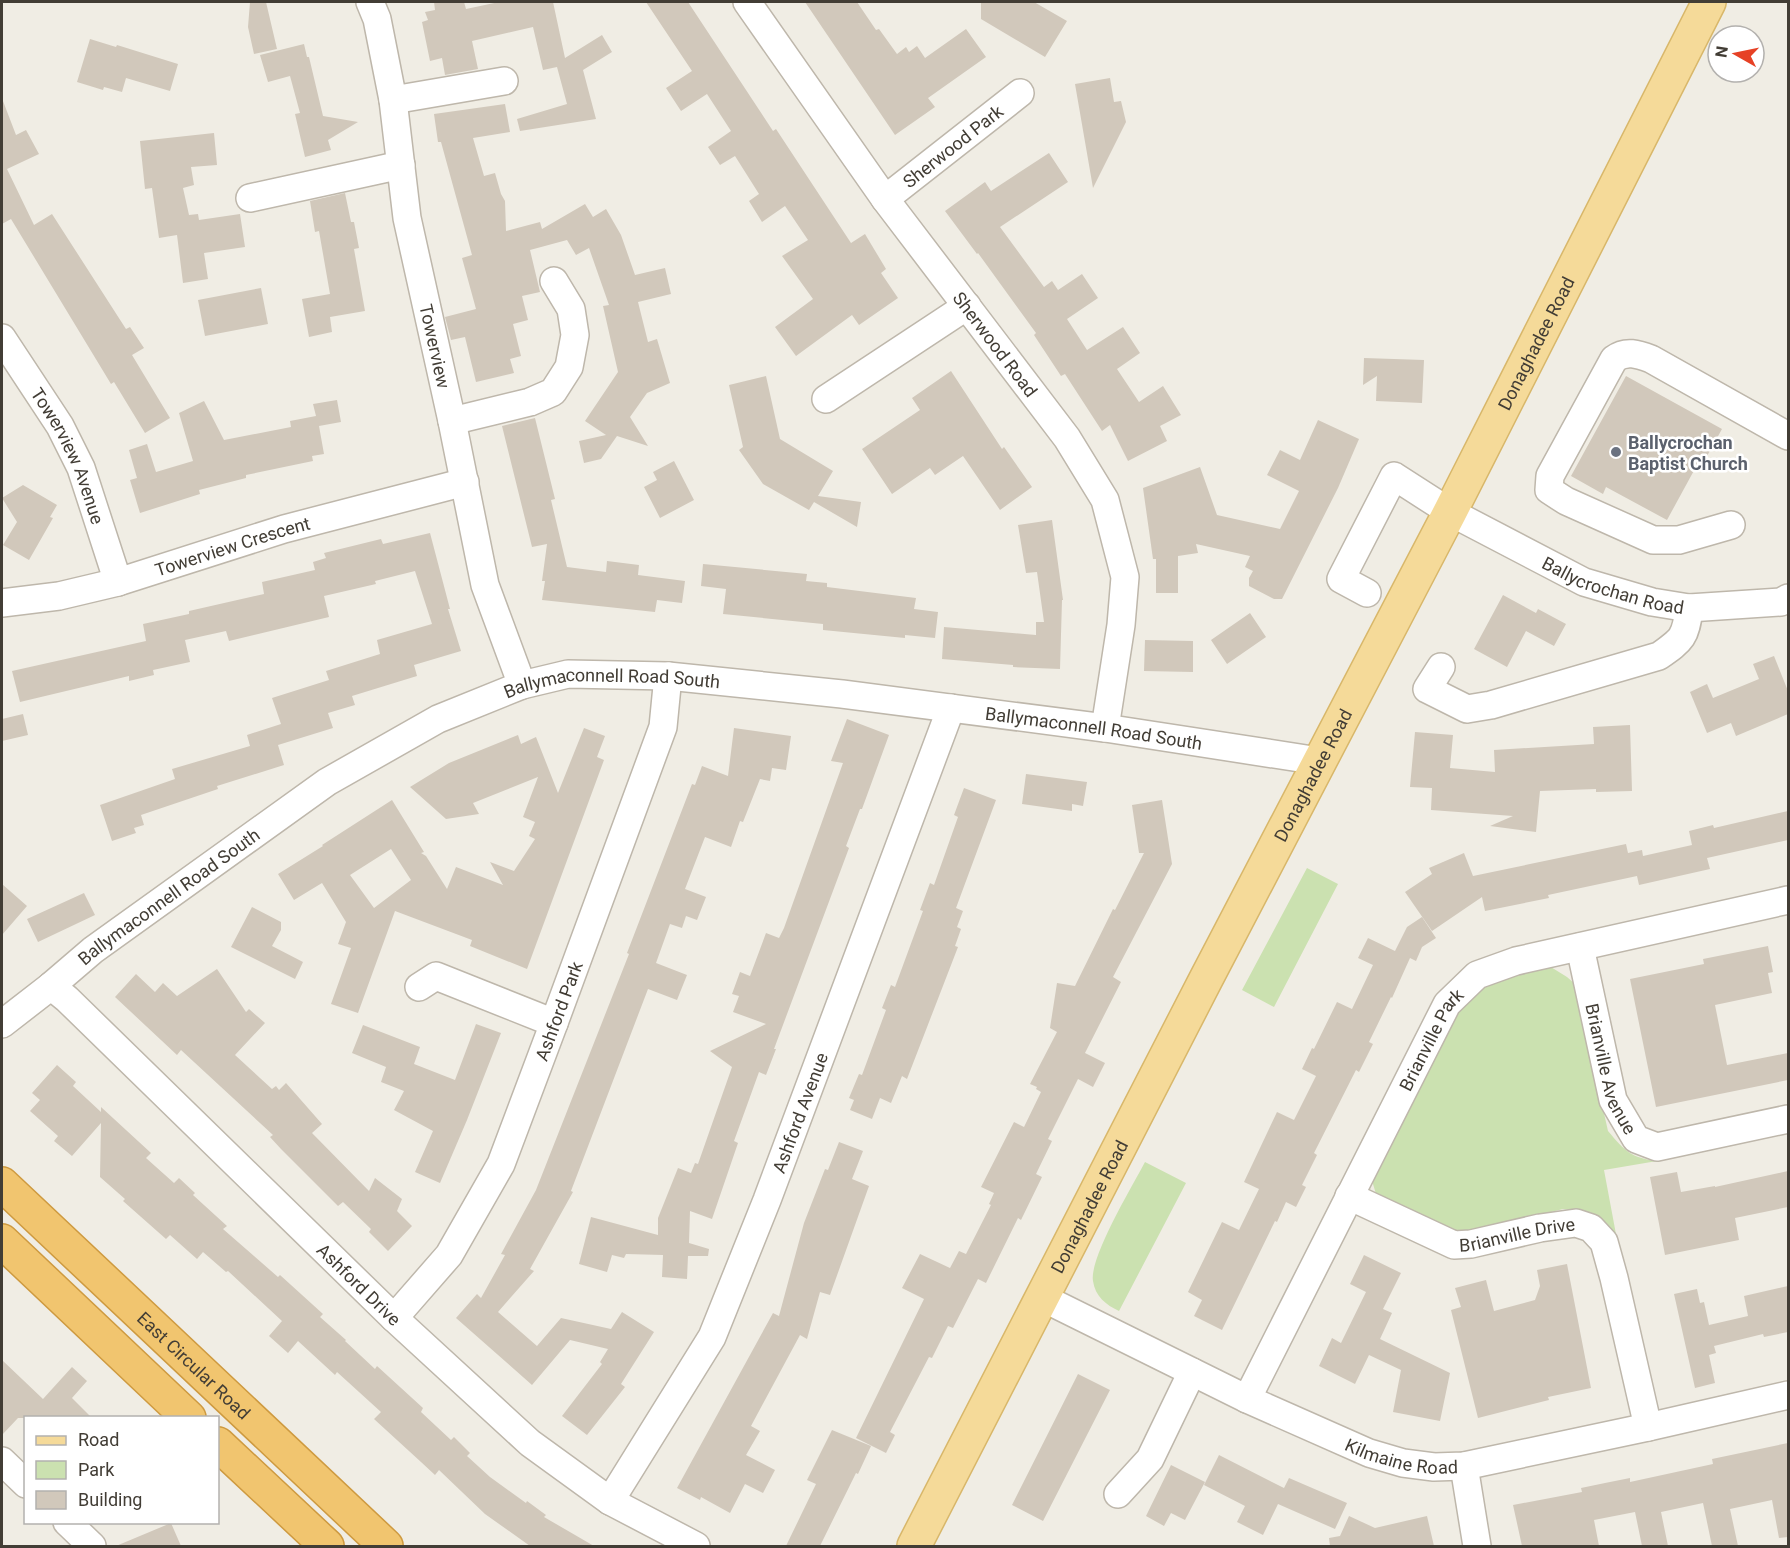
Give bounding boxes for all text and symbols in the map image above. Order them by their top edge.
north arrow [1706,24,1766,84]
text: N [1711,45,1732,59]
street label: Sherwood Park [898,100,1008,192]
street label: Donaghadee Road [1493,273,1578,413]
street label: Sherwood Road [949,288,1042,401]
street label: Towerview [416,302,455,391]
street label: Towerview Avenue [27,384,109,527]
place label: Ballycrochan Baptist Church [1628,432,1748,474]
marker: Ballycrochan Baptist Church [1609,445,1623,459]
street label: Towerview Crescent [152,512,312,580]
street label: Ballycrochan Road [1539,552,1686,618]
street label: Ballymaconnell Road South [500,663,721,702]
street label: Ballymaconnell Road South [984,702,1204,753]
street label: Donaghadee Road [1269,705,1356,845]
street label: Ballymaconnell Road South [73,824,263,969]
street label: Ashford Park [530,957,587,1063]
street label: Brianville Park [1394,983,1468,1094]
street label: Brianville Avenue [1582,1001,1641,1138]
street label: Ashford Avenue [768,1050,832,1176]
street label: Donaghadee Road [1046,1136,1132,1276]
street label: Brianville Drive [1459,1213,1576,1255]
street label: Ashford Drive [313,1239,405,1330]
street label: East Circular Road [133,1307,255,1423]
legend [24,1416,219,1524]
text: Road [78,1429,119,1450]
street label: Kilmaine Road [1342,1433,1458,1478]
text: Park [78,1459,115,1480]
text: Building [78,1489,142,1510]

